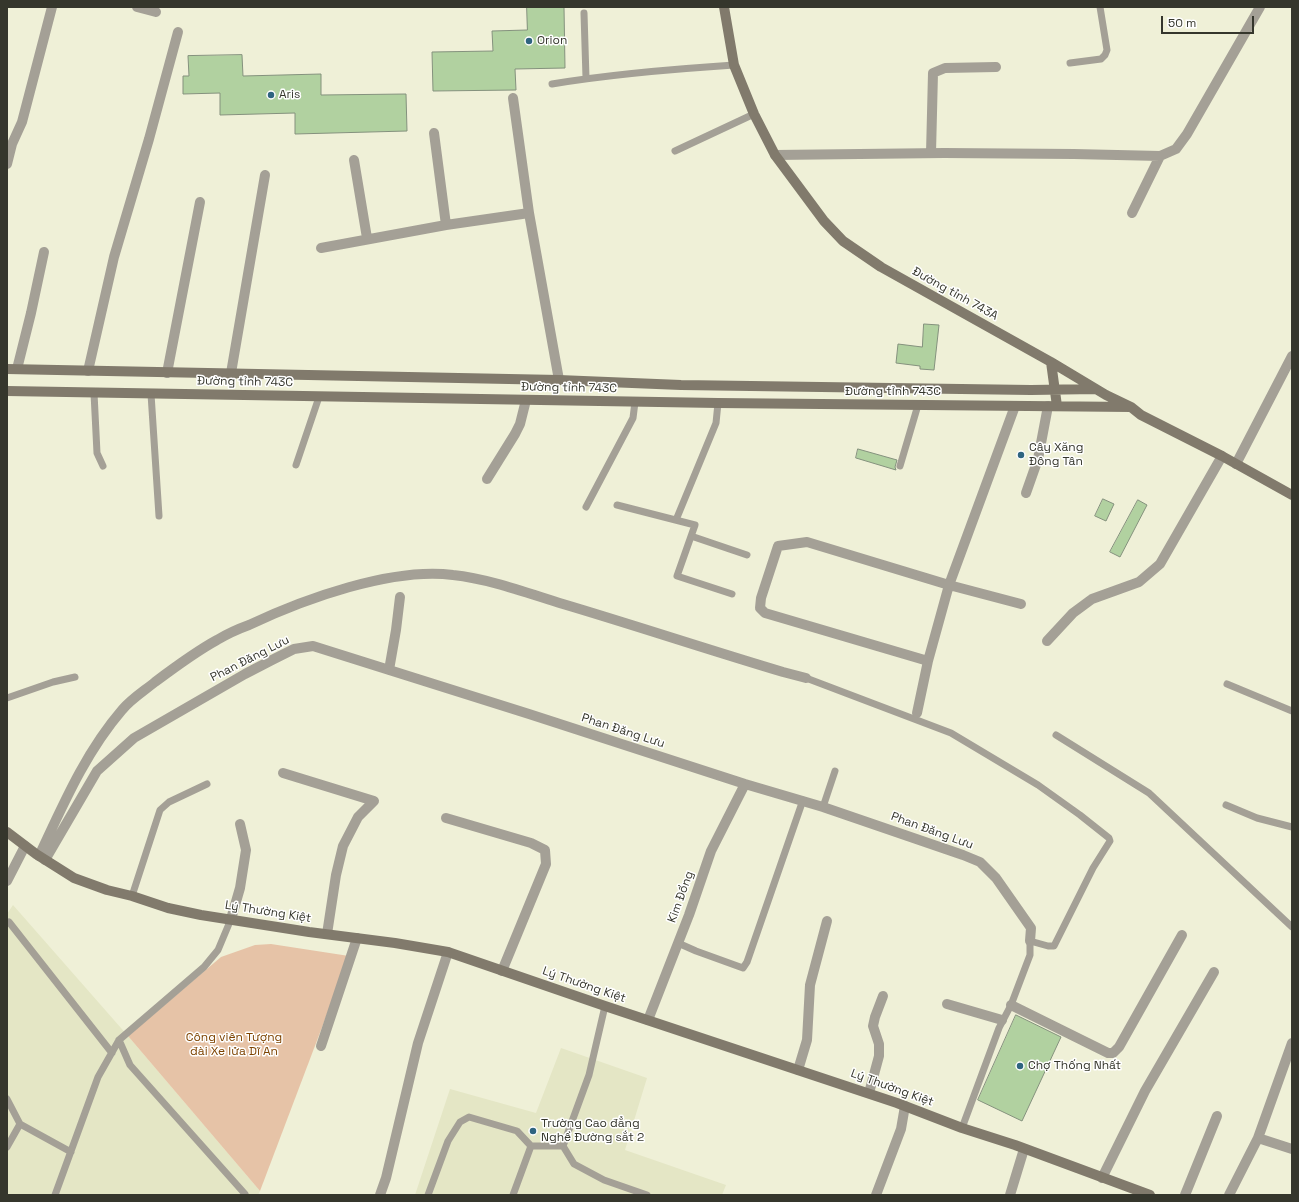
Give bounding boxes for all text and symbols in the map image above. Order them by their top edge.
scale bar [1163,8,1256,34]
text: 50 m [1168,15,1196,31]
place label: Orion [537,34,567,48]
marker: Orion [524,36,534,46]
place label: Aris [279,88,300,102]
marker: Aris [266,90,276,100]
street label: Đường tỉnh 743A [910,264,1000,324]
street label: Đường tỉnh 743C [197,374,293,390]
street label: Đường tỉnh 743C [521,380,617,396]
street label: Đường tỉnh 743C [845,385,941,399]
place label: Cây Xăng Đông Tân [1029,441,1083,469]
marker: Cây Xăng Đông Tân [1016,450,1026,460]
street label: Phan Đăng Lưu [208,633,292,685]
street label: Phan Đăng Lưu [580,711,666,751]
street label: Phan Đăng Lưu [889,809,975,853]
street label: Kim Đồng [665,869,697,925]
street label: Lý Thường Kiệt [224,898,312,926]
street label: Lý Thường Kiệt [540,964,628,1006]
park label: Công viên Tượng đài Xe lửa Dĩ An [186,1031,282,1059]
place label: Chợ Thống Nhất [1028,1059,1121,1073]
marker: Chợ Thống Nhất [1015,1061,1025,1071]
street label: Lý Thường Kiệt [849,1066,935,1110]
place label: Trường Cao đẳng Nghề Đường sắt 2 [541,1117,644,1145]
marker: Trường Cao đẳng Nghề Đường sắt 2 [528,1126,538,1136]

